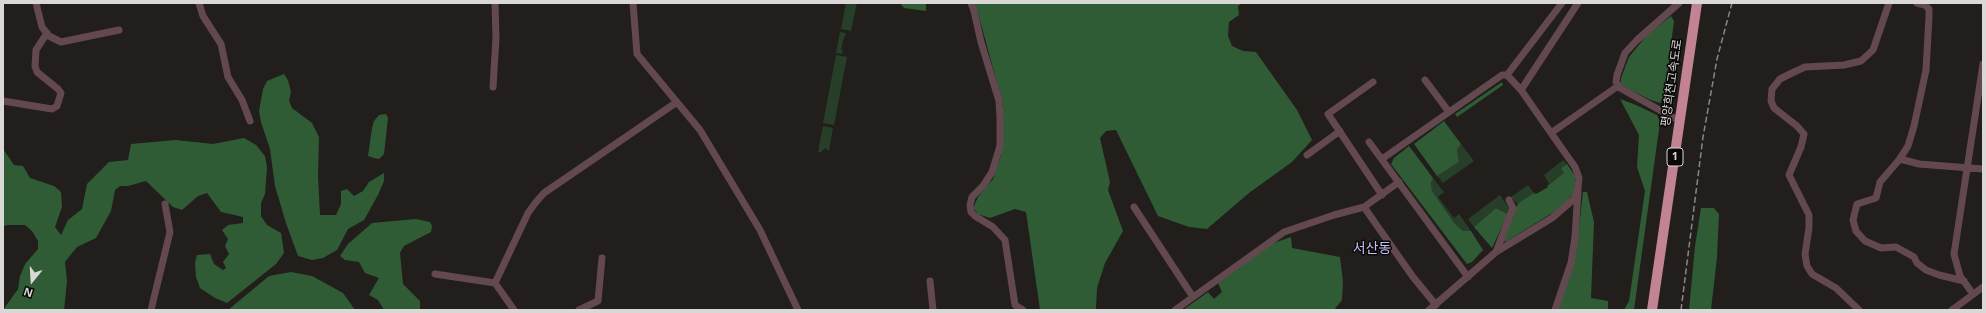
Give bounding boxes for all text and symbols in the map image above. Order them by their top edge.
street label: 평양희천고속도로 [1659,38,1685,128]
road number: 1 [1667,148,1683,166]
district label: 서산동 [1353,241,1391,257]
north arrow [12,261,52,301]
text: N [22,284,35,301]

